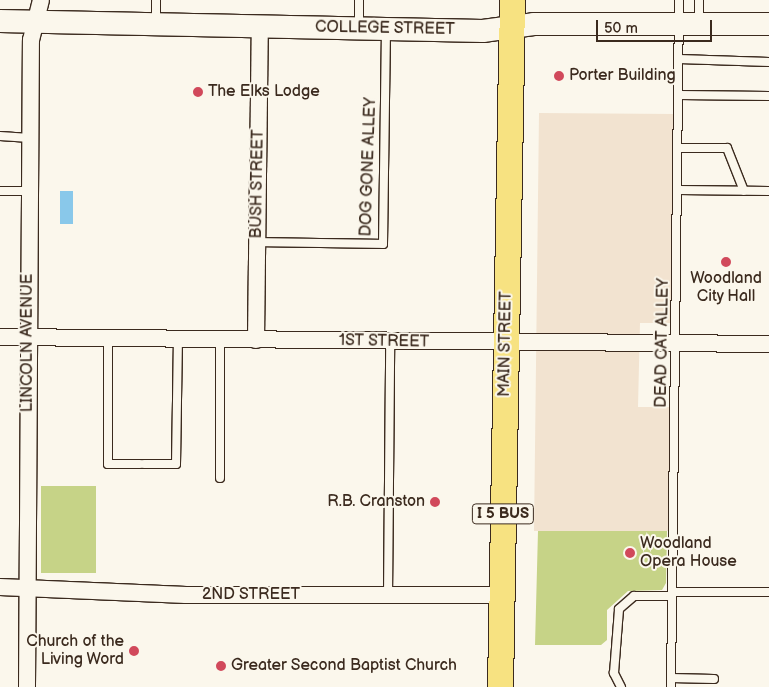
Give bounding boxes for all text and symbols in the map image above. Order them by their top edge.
scale bar [599,10,715,42]
street label: COLLEGE STREET [315,18,455,40]
text: 50 m [604,19,638,38]
place label: Porter Building [569,66,676,86]
marker: Porter Building [553,70,565,82]
place label: The Elks Lodge [208,82,320,102]
marker: The Elks Lodge [192,86,204,98]
street label: DOG GONE ALLEY [357,97,381,237]
street label: BUSH STREET [247,129,269,239]
marker: Woodland City Hall [720,256,732,268]
place label: Woodland City Hall [690,269,762,307]
street label: LINCOLN AVENUE [18,274,38,412]
street label: DEAD CAT ALLEY [652,278,674,408]
street label: MAIN STREET [495,291,517,397]
street label: 1ST STREET [339,332,429,352]
place label: R.B. Cranston [327,492,425,512]
marker: R.B. Cranston [429,496,441,508]
road number: I 5 BUS [472,502,534,526]
place label: Woodland Opera House [640,534,737,572]
marker: Woodland Opera House [624,547,636,559]
street label: 2ND STREET [202,585,300,605]
place label: Church of the Living Word [26,632,124,670]
marker: Church of the Living Word [128,645,140,657]
place label: Greater Second Baptist Church [231,656,457,676]
marker: Greater Second Baptist Church [215,660,227,672]

